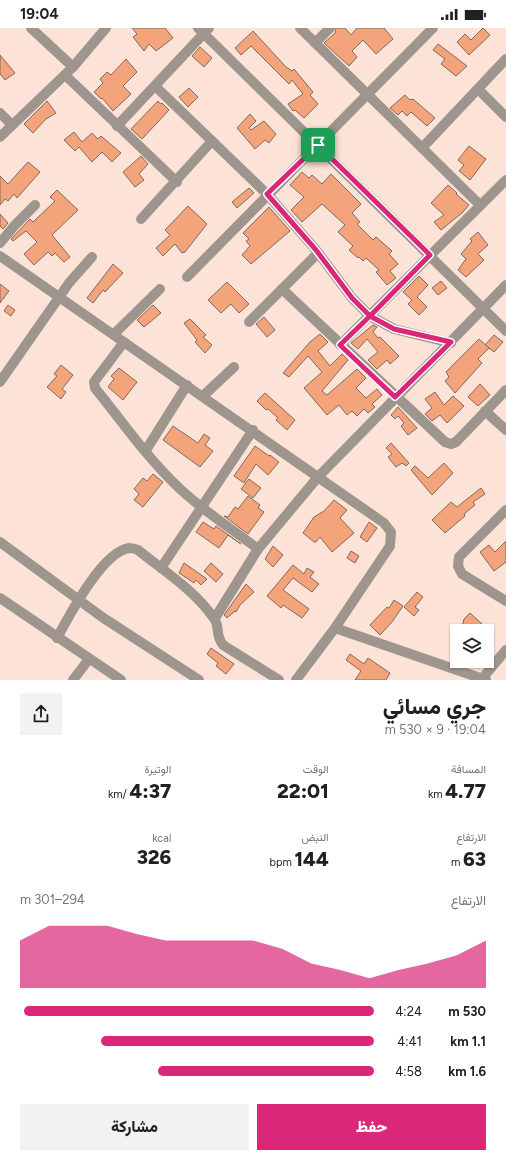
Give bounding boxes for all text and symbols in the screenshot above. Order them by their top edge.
text: 19:04 [20,5,59,23]
pin [301,128,335,162]
icon: arrive [307,134,329,156]
map controls [450,624,494,668]
button: layers [450,624,494,668]
button: share [20,693,62,735]
text: جري مسائي [383,693,486,720]
text: 19:04 · 9 × 530 m [385,722,486,737]
text: الوتيرة [144,763,171,776]
text: الوقت [303,763,329,776]
text: المسافة [451,763,486,776]
text: 4:37 [130,779,171,803]
text: 22:01 [277,779,329,803]
text: 4.77 [445,779,486,803]
text: /km [108,788,130,801]
text: km [428,788,445,801]
text: النبض [301,831,329,844]
text: الارتفاع [456,831,486,844]
text: kcal [152,832,171,845]
text: 326 [137,845,171,869]
text: 144 [295,847,329,871]
text: 63 [463,847,486,871]
text: bpm [270,856,295,869]
text: m [451,856,463,869]
text: 294–301 m [20,892,85,907]
text: الارتفاع [451,893,486,908]
text: 4:24 [395,1004,422,1019]
text: 530 m [448,1004,486,1019]
text: 4:41 [397,1034,422,1049]
text: 1.1 km [450,1034,486,1049]
text: 4:58 [395,1064,422,1079]
text: 1.6 km [448,1064,486,1079]
button: مشاركة [20,1104,249,1150]
button: حفظ [257,1104,486,1150]

